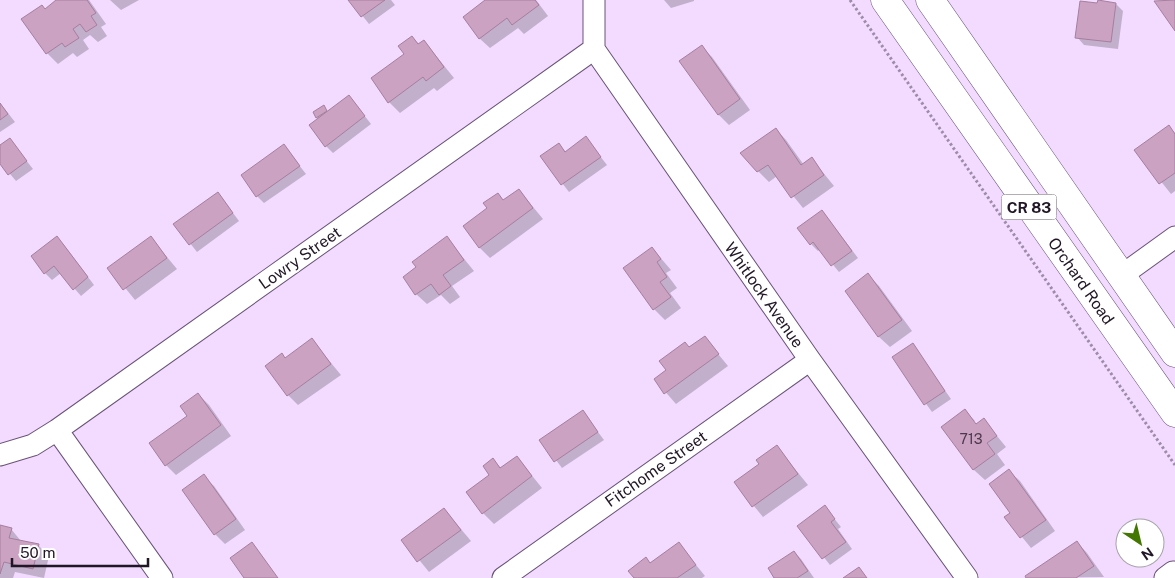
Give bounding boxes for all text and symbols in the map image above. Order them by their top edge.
road number: CR 83 [1002,194,1056,220]
street label: Lowry Street [255,223,345,293]
street label: Orchard Road [1044,234,1118,328]
street label: Whitlock Avenue [720,239,808,351]
street label: Fitchome Street [601,427,711,511]
house number: 713 [959,431,983,447]
north arrow [1115,518,1165,568]
scale bar [12,536,149,568]
text: 50 m [20,544,55,561]
text: N [1138,544,1157,563]

